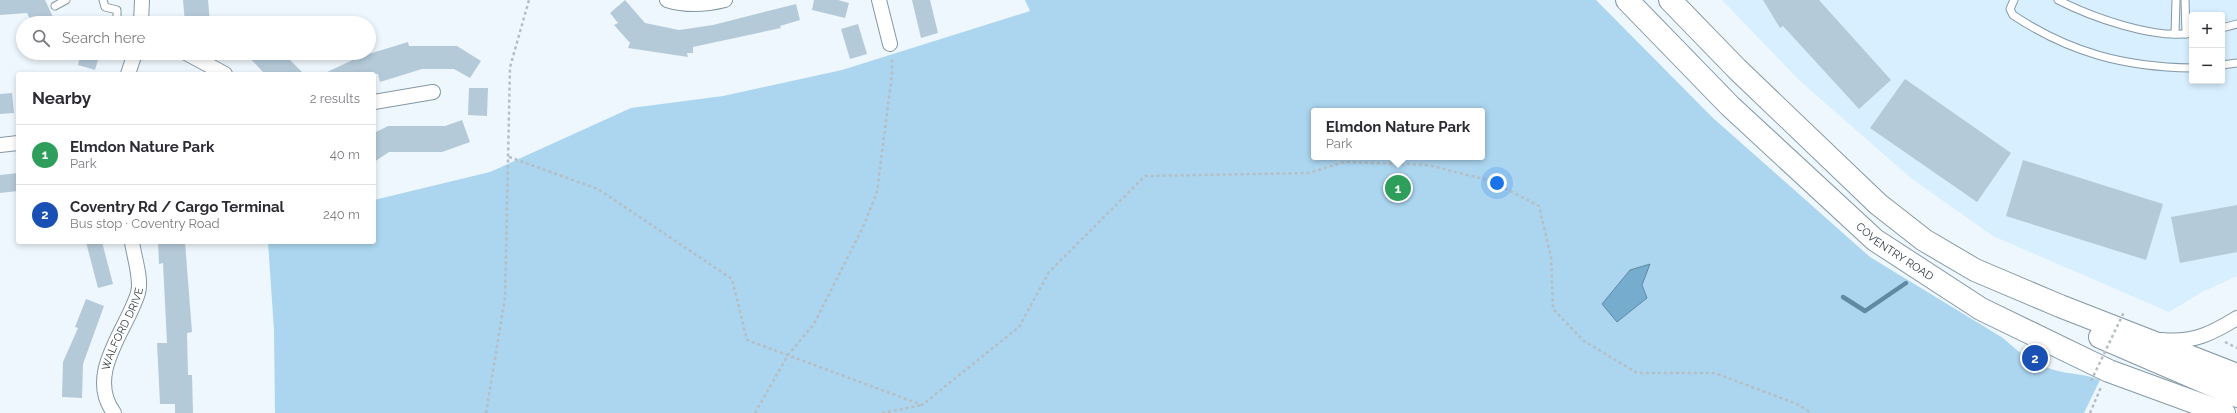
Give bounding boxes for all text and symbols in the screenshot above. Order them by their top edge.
map controls [2189,12,2225,84]
button: + [2189,12,2225,48]
search box [16,16,376,60]
icon: search [30,27,52,49]
text: Search here [62,29,145,47]
button: − [2189,48,2225,84]
text: Nearby [32,88,91,108]
text: 2 results [310,91,360,106]
popup [1311,108,1485,160]
text: Elmdon Nature Park [1326,118,1470,136]
text: Park [1326,136,1352,151]
text: Elmdon Nature Park [70,138,214,156]
text: 1 [42,147,48,162]
text: 40 m [330,147,360,162]
text: Park [70,156,97,171]
pin: 1 [1385,173,1411,203]
your location [1487,173,1507,193]
text: Coventry Rd / Cargo Terminal [70,198,284,216]
text: 2 [41,207,49,222]
text: 240 m [323,207,360,222]
text: Bus stop · Coventry Road [70,216,220,231]
street label: COVENTRY ROAD [1853,220,1936,283]
street label: WALFORD DRIVE [99,286,146,372]
pin: 2 [2022,343,2048,373]

